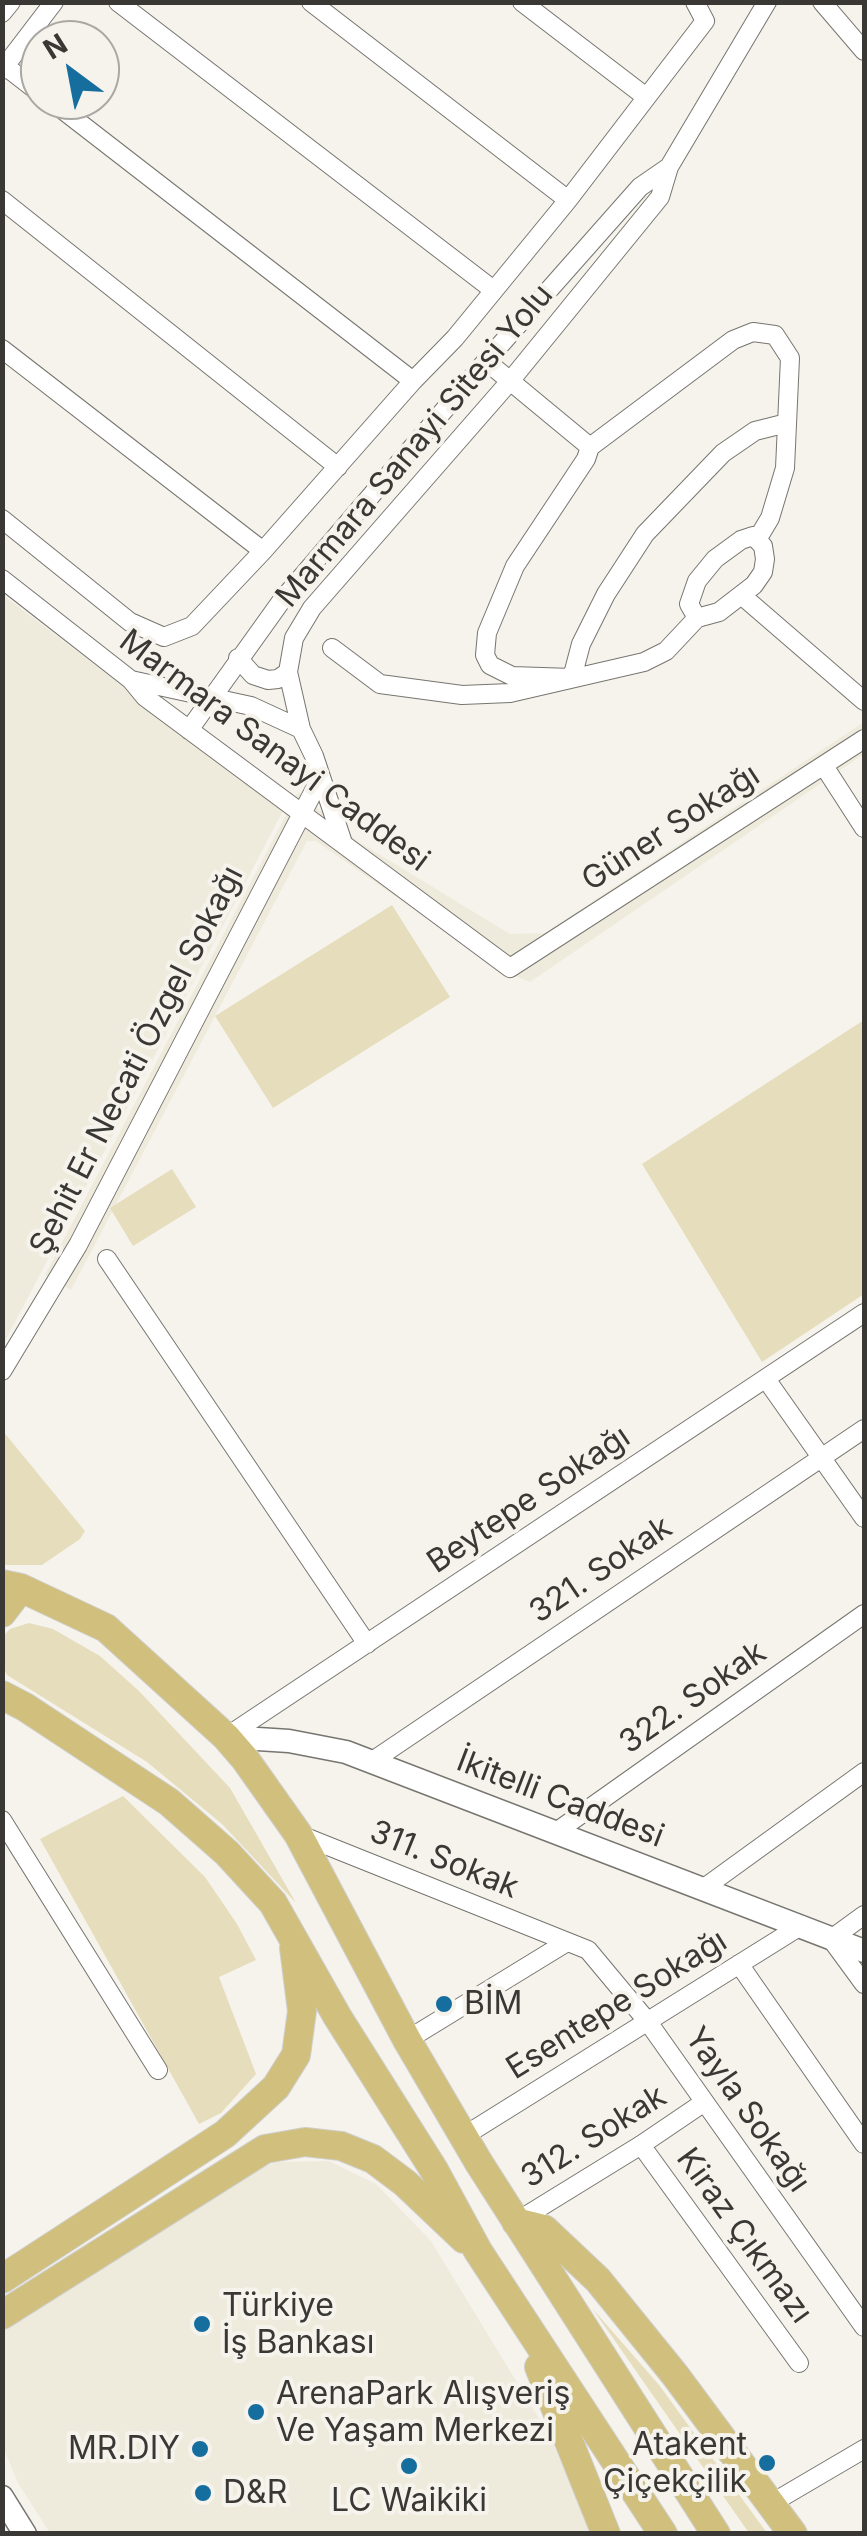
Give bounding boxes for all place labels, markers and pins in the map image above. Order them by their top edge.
place label: BİM [464,1985,522,2023]
marker: BİM [433,1993,455,2015]
place label: Türkiye İş Bankası [222,2287,374,2362]
marker: Türkiye İş Bankası [191,2313,213,2335]
place label: ArenaPark Alışveriş Ve Yaşam Merkezi [276,2375,570,2450]
marker: ArenaPark Alışveriş Ve Yaşam Merkezi [245,2401,267,2423]
place label: Atakent Çiçekçilik [603,2426,747,2501]
place label: MR.DIY [68,2430,180,2468]
marker: MR.DIY [189,2438,211,2460]
marker: Atakent Çiçekçilik [756,2452,778,2474]
marker: LC Waikiki [398,2455,420,2477]
place label: D&R [223,2474,287,2512]
marker: D&R [192,2482,214,2504]
place label: LC Waikiki [331,2482,487,2520]

